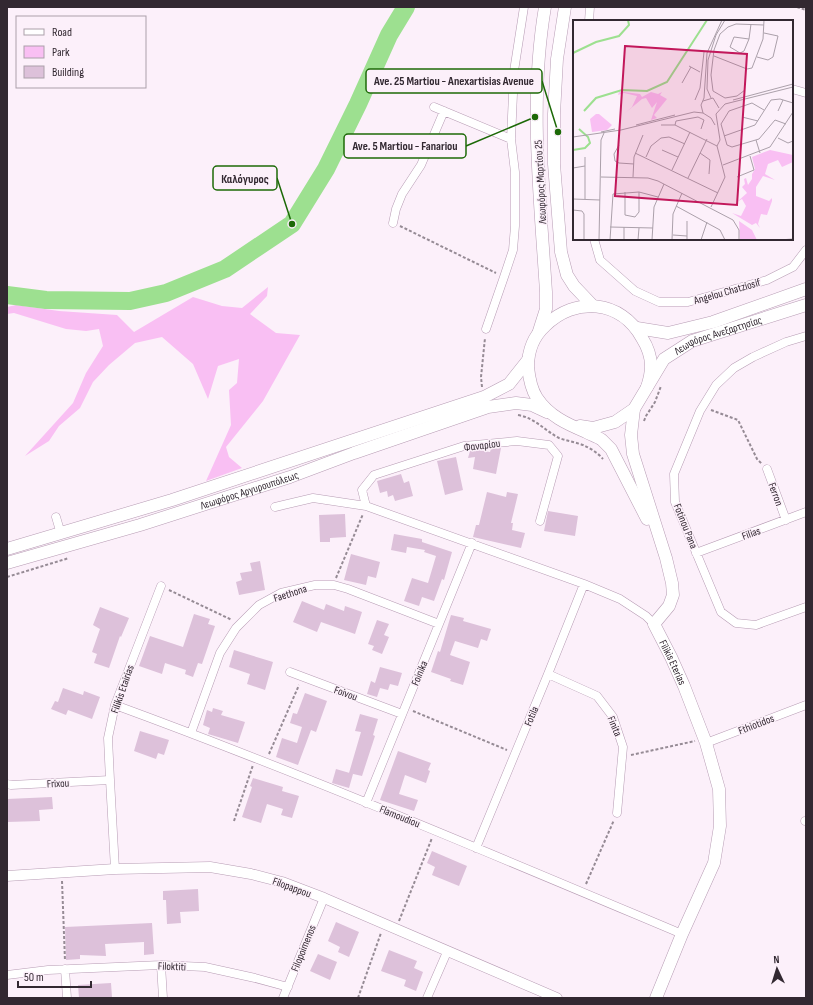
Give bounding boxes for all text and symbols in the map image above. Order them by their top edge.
legend [16,16,146,88]
inset map [573,20,793,240]
text: Road [52,25,72,40]
text: Park [52,45,70,60]
text: Building [52,65,84,80]
callout: Ave. 25 Martiou - Anexartisias Avenue [366,69,542,93]
text: Ave. 25 Martiou - Anexartisias Avenue [373,74,534,89]
callout: Ave. 5 Martiou - Fanariou [344,134,466,158]
text: Ave. 5 Martiou - Fanariou [351,139,458,154]
street label: Λεωφόρος Μαρτίου 25 [532,140,549,225]
callout: Καλόγυρος [213,166,277,190]
text: Καλόγυρος [221,172,269,187]
street label: Angelou Chatziosif [691,276,763,307]
street label: Λεωφόρος Ανεξαρτησίας [671,313,764,358]
street label: Φαναρίου [463,437,501,454]
street label: Λεωφόρος Αργυρουπόλεως [198,468,300,513]
street label: Ferron [765,481,786,508]
street label: Fotinou Pana [671,502,700,551]
street label: Filias [740,524,762,543]
street label: Faethona [272,582,308,605]
street label: Filikis Eterias [656,638,689,687]
street label: Foinika [408,659,430,688]
street label: Filikis Etairias [108,663,137,715]
street label: Foivou [332,683,360,704]
street label: Fotila [522,704,541,728]
street label: Fthiotidos [736,712,776,737]
street label: Finita [605,714,625,738]
street label: Frixou [46,776,70,791]
street label: Flamoudiou [378,802,422,831]
street label: Filopappou [271,875,313,901]
street label: Filopoimenos [288,923,319,973]
north arrow [757,949,797,989]
text: N [773,953,780,966]
street label: Filoktiti [158,960,186,973]
scale bar [18,963,91,989]
text: 50 m [24,970,44,985]

